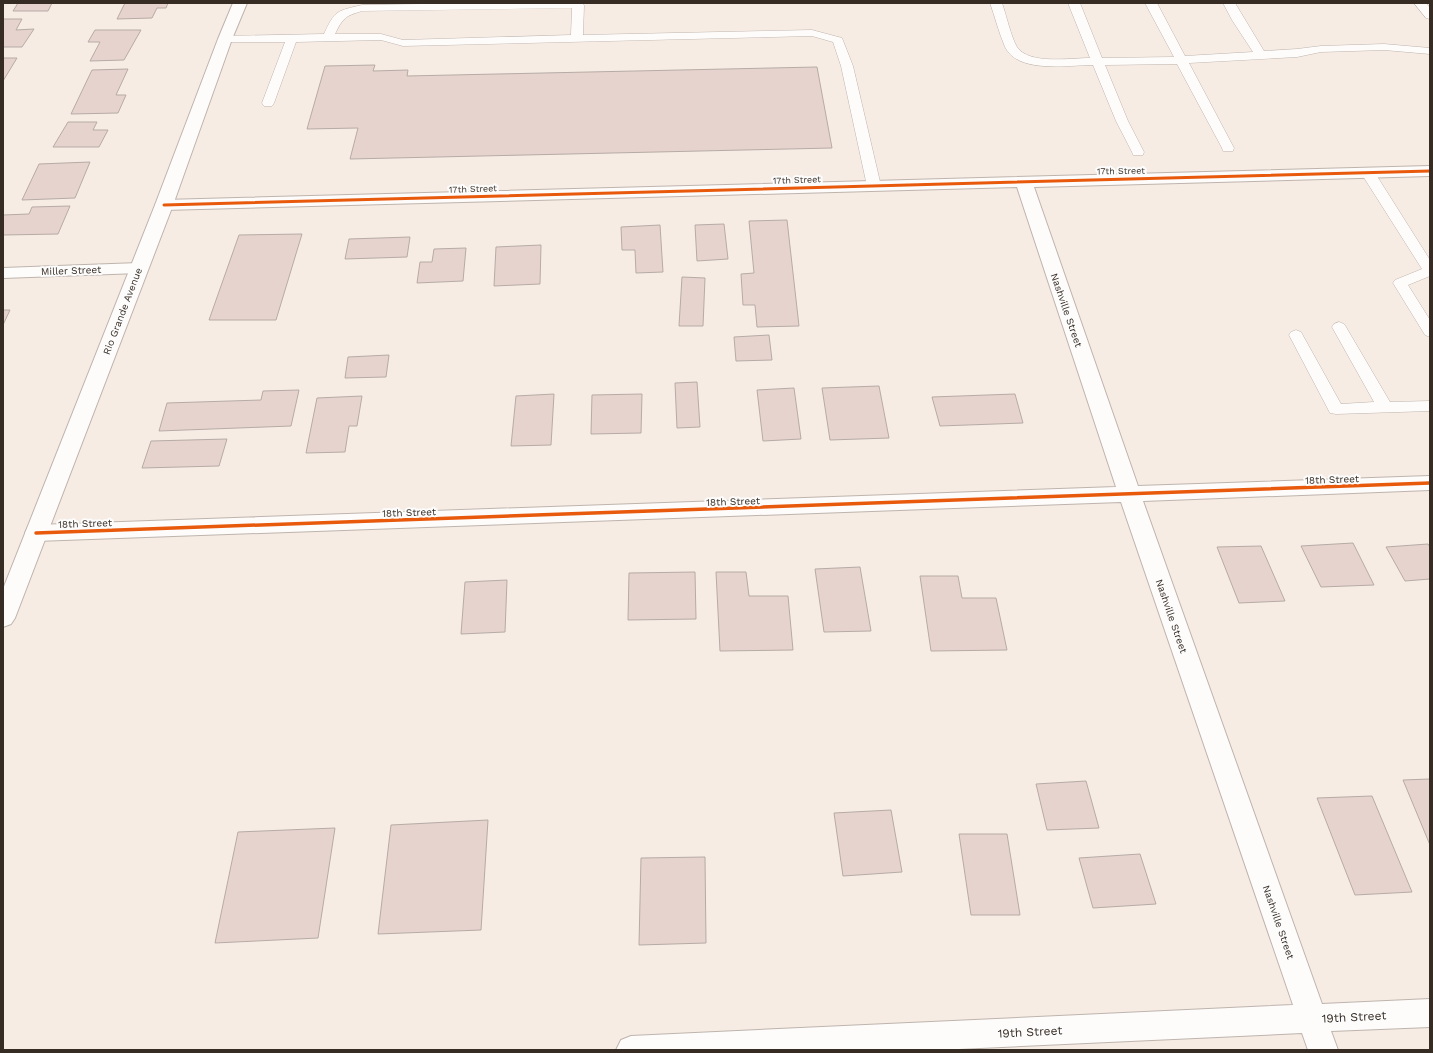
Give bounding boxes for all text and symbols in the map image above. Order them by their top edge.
street label: 17th Street [1097,166,1145,176]
street label: 17th Street [773,174,821,186]
street label: 17th Street [449,183,497,195]
street label: Miller Street [41,264,102,277]
street label: Rio Grande Avenue [101,266,144,356]
street label: Nashville Street [1049,272,1085,349]
street label: 18th Street [1305,473,1360,486]
street label: 18th Street [706,495,761,508]
street label: 18th Street [382,506,437,519]
street label: 18th Street [58,517,113,530]
street label: Nashville Street [1154,578,1190,655]
street label: Nashville Street [1261,884,1297,961]
street label: 19th Street [1321,1008,1387,1026]
street label: 19th Street [997,1023,1063,1041]

